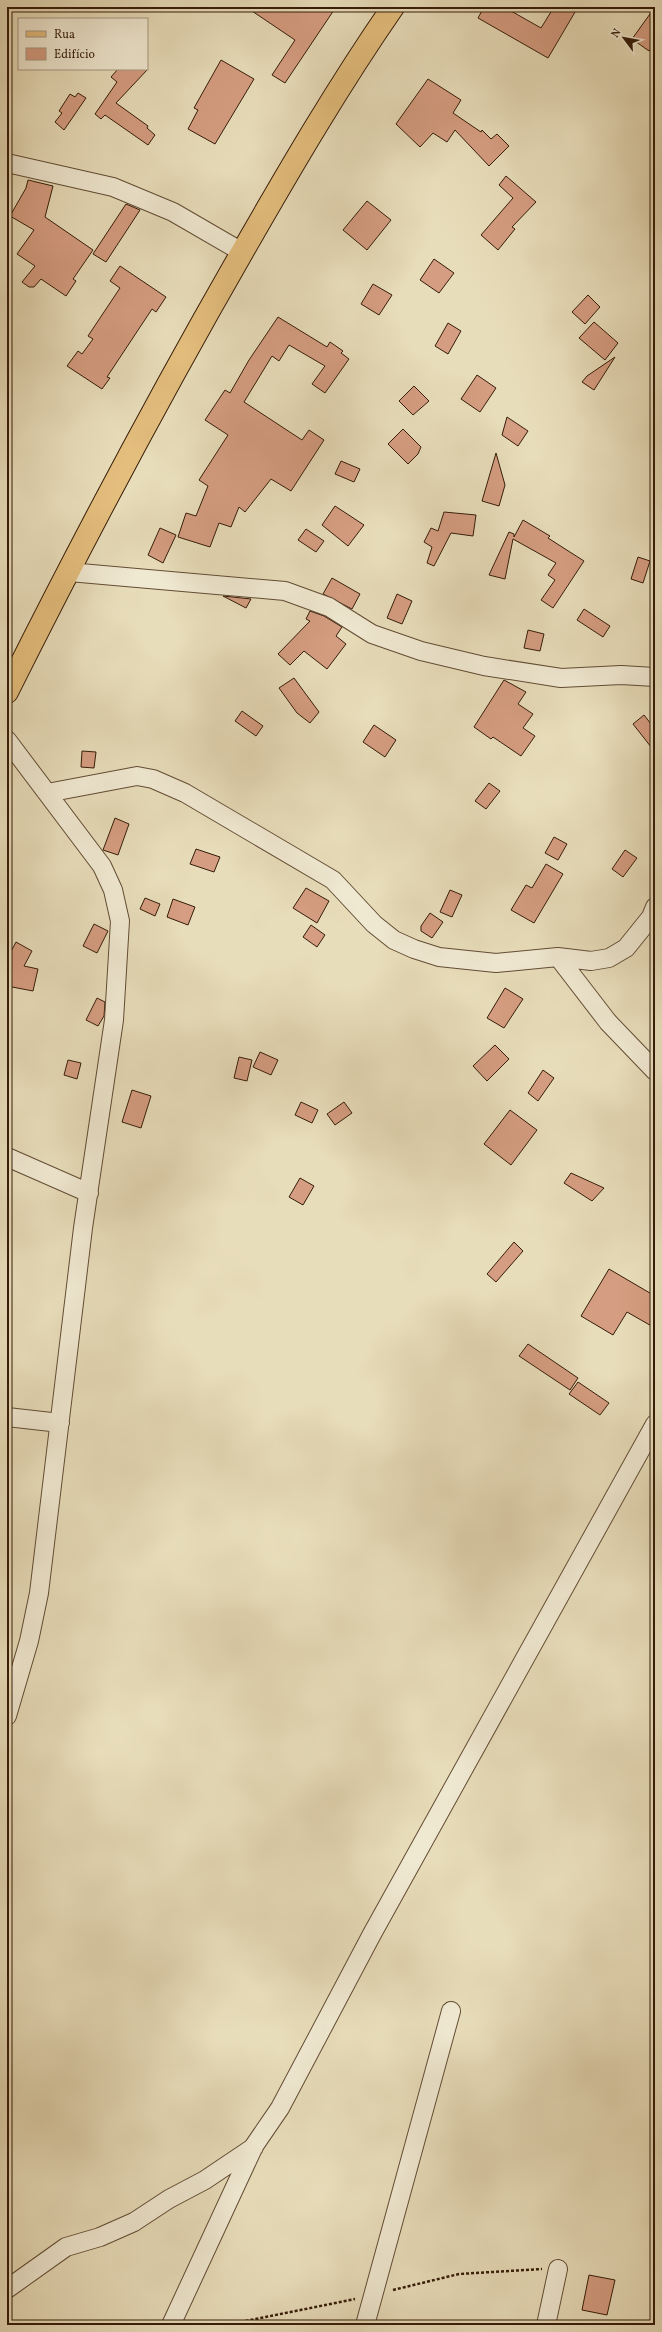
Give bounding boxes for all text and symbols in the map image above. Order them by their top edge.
legend [18,18,148,70]
north arrow [604,18,644,58]
text: N [608,26,625,41]
text: Rua [54,27,75,43]
text: Edifício [54,47,95,63]

